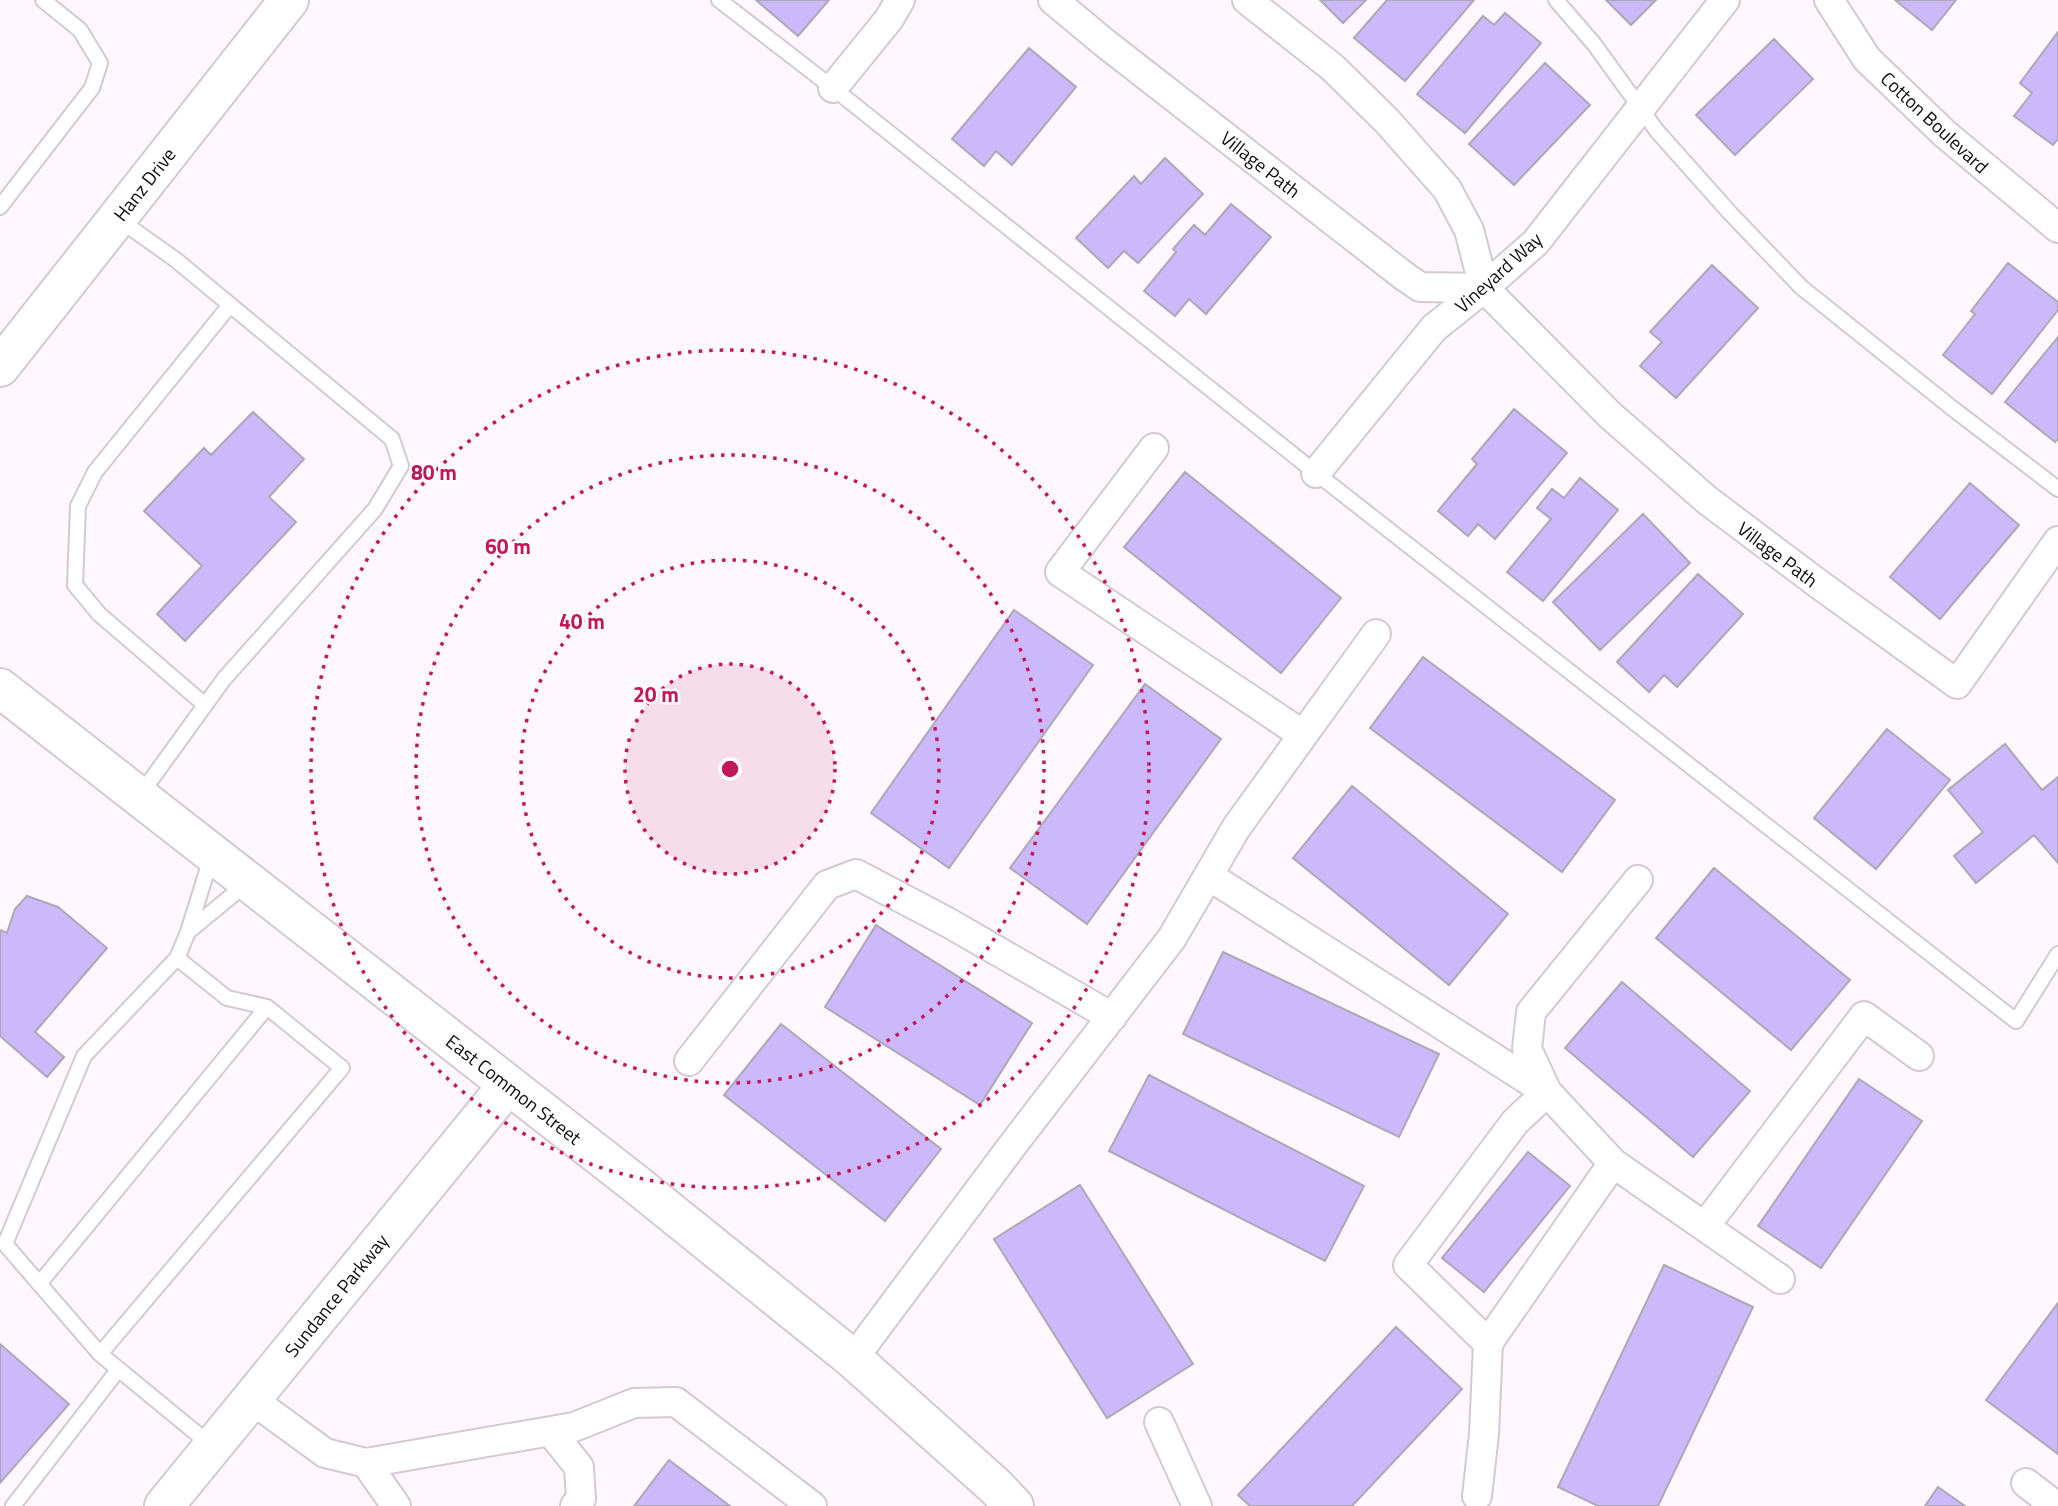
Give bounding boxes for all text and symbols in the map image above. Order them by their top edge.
street label: Cotton Boulevard [1874,64,1996,180]
street label: Village Path [1215,123,1307,205]
street label: Hanz Drive [106,141,182,227]
street label: Vineyard Way [1448,225,1548,319]
text: 80 m [411,456,457,488]
street label: Village Path [1731,514,1825,594]
text: 60 m [485,530,531,562]
text: 40 m [559,605,605,637]
text: 20 m [633,678,679,710]
centre of rings [718,757,742,781]
street label: East Common Street [440,1027,588,1151]
street label: Sundance Parkway [277,1227,395,1363]

